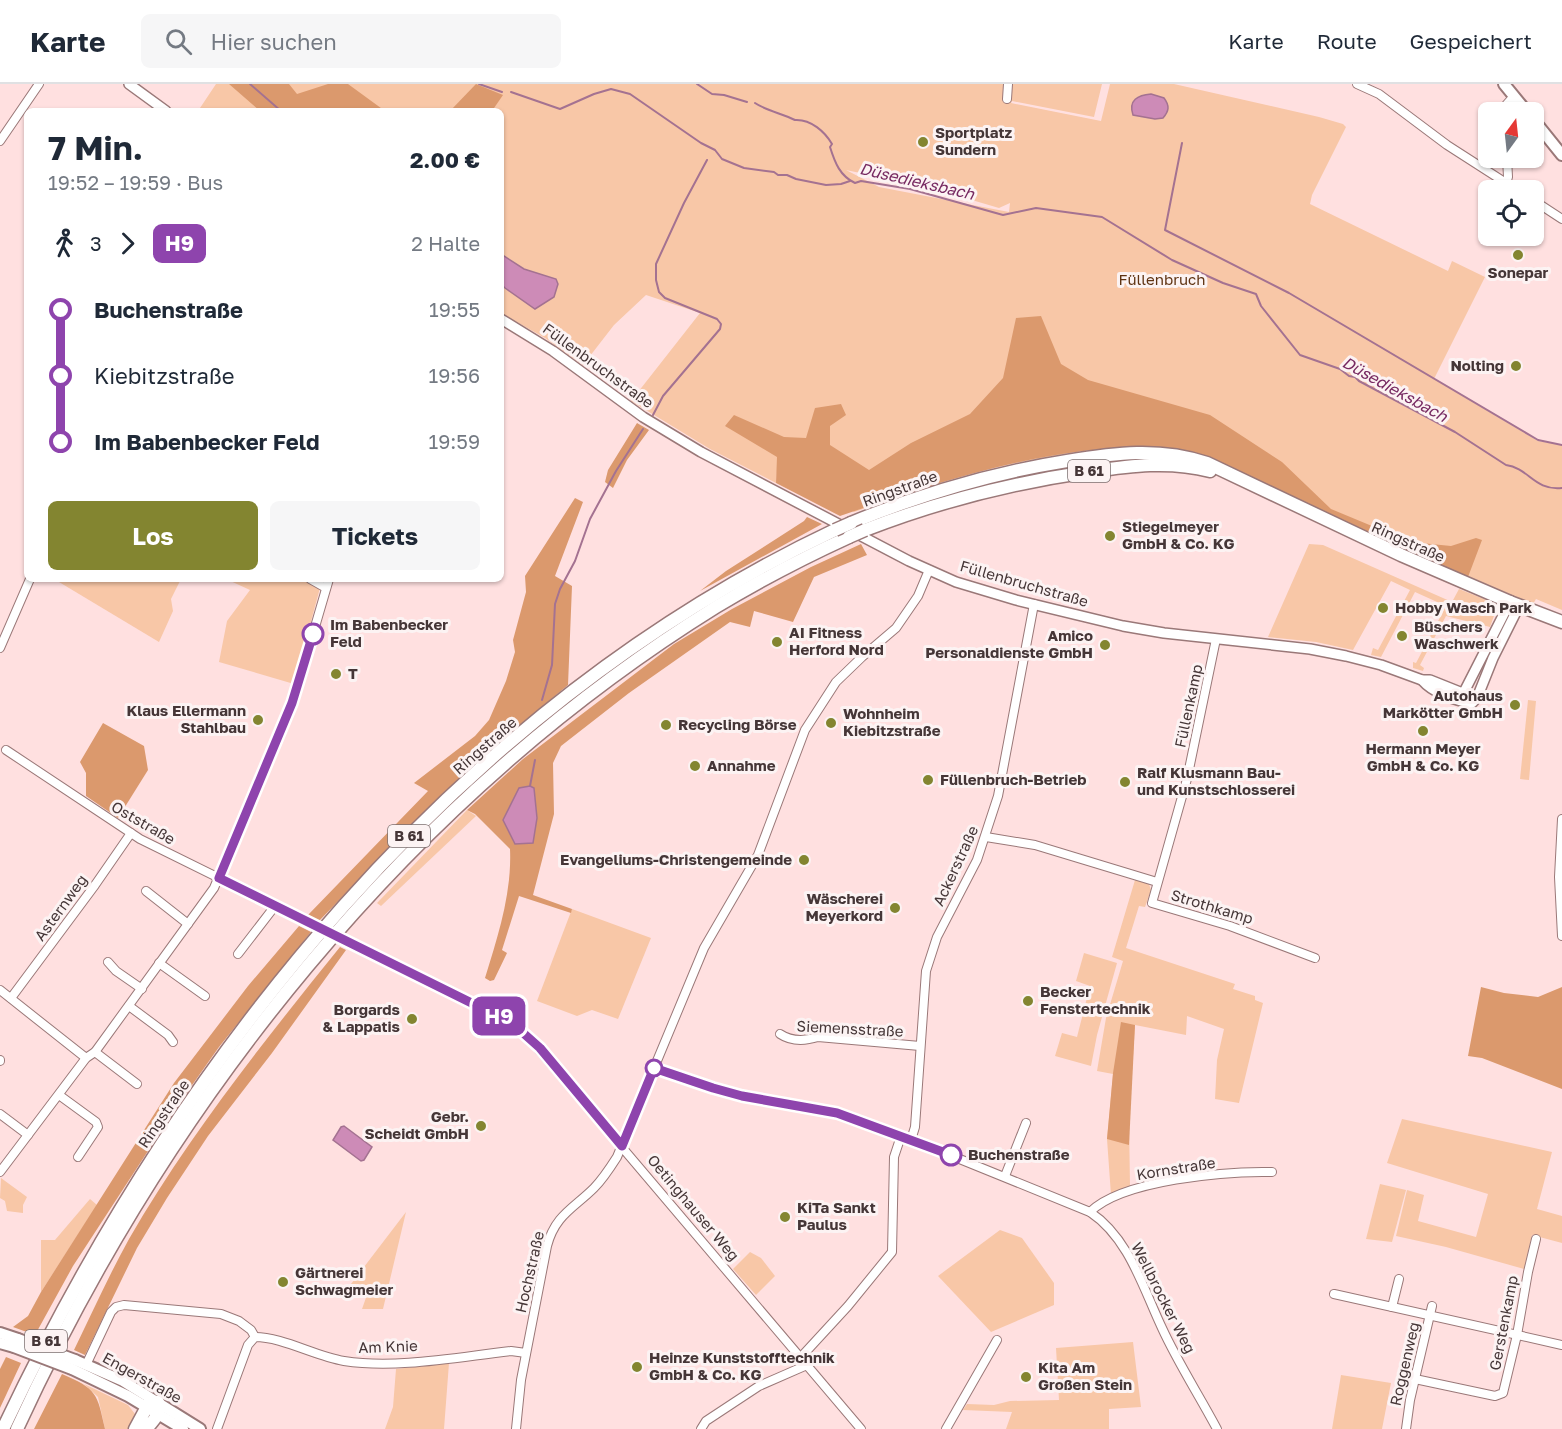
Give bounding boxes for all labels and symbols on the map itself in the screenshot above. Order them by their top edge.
north arrow [1478,102,1544,168]
place label: Sportplatz Sundern [935,123,1013,158]
marker: Sportplatz Sundern [916,135,930,149]
water label: Düsedieksbach [858,158,977,204]
marker: Sonepar [1511,248,1525,262]
place label: Sonepar [1488,263,1549,281]
park label: Füllenbruch [1119,270,1205,288]
street label: Füllenbruchstraße [540,319,658,412]
water label: Düsedieksbach [1339,352,1452,427]
place label: Nolting [1450,356,1504,374]
marker: Nolting [1509,359,1523,373]
road number: B 61 [1068,460,1110,482]
street label: Ringstraße [860,466,940,510]
place label: Stiegelmeyer GmbH & Co. KG [1122,517,1234,552]
street label: Ringstraße [1369,517,1448,565]
marker: Stiegelmeyer GmbH & Co. KG [1103,529,1117,543]
street label: Füllenbruchstraße [958,556,1091,610]
place label: Hobby Wasch Park [1395,598,1532,616]
marker: Hobby Wasch Park [1376,601,1390,615]
place label: Im Babenbecker Feld [330,615,448,650]
place label: Büschers Waschwerk [1414,617,1499,652]
marker: Im Babenbecker Feld [302,623,324,645]
place label: AI Fitness Herford Nord [789,623,884,658]
place label: Amico Personaldienste GmbH [925,626,1093,661]
marker: Büschers Waschwerk [1395,629,1409,643]
marker: AI Fitness Herford Nord [770,635,784,649]
marker: Amico Personaldienste GmbH [1098,638,1112,652]
street label: Füllenkamp [1170,663,1206,749]
place label: T [348,664,358,682]
marker: T [329,667,343,681]
place label: Autohaus Markötter GmbH [1383,686,1503,721]
marker: Autohaus Markötter GmbH [1508,698,1522,712]
place label: Klaus Ellermann Stahlbau [126,701,246,736]
place label: Wohnheim Kiebitzstraße [843,704,941,739]
marker: Klaus Ellermann Stahlbau [251,713,265,727]
street label: Ringstraße [449,713,520,778]
place label: Recycling Börse [678,715,797,733]
marker: Wohnheim Kiebitzstraße [824,716,838,730]
marker: Recycling Börse [659,718,673,732]
marker: Hermann Meyer GmbH & Co. KG [1416,724,1430,738]
place label: Hermann Meyer GmbH & Co. KG [1365,739,1481,774]
place label: Annahme [707,756,776,774]
marker: Annahme [688,759,702,773]
place label: Ralf Klusmann Bau- und Kunstschlosserei [1137,763,1295,798]
place label: Füllenbruch-Betrieb [940,770,1087,788]
marker: Füllenbruch-Betrieb [921,773,935,787]
marker: Ralf Klusmann Bau- und Kunstschlosserei [1118,775,1132,789]
street label: Oststraße [108,797,179,848]
street label: Ackerstraße [929,822,982,909]
road number: B 61 [388,825,430,847]
place label: Evangeliums-Christengemeinde [560,850,792,868]
marker: Evangeliums-Christengemeinde [797,853,811,867]
street label: Asternweg [30,871,90,944]
street label: Strothkamp [1169,885,1255,927]
place label: Wäscherei Meyerkord [805,889,883,924]
marker: Wäscherei Meyerkord [888,901,902,915]
place label: Becker Fenstertechnik [1040,982,1151,1017]
marker: Becker Fenstertechnik [1021,994,1035,1008]
line badge: H9 [472,996,526,1036]
place label: Borgards & Lappatis [323,1000,400,1035]
marker: Borgards & Lappatis [405,1012,419,1026]
street label: Siemensstraße [796,1016,904,1040]
unlabelled marker [645,1059,663,1077]
street label: Ringstraße [134,1076,193,1151]
place label: Gebr. Scheidt GmbH [365,1107,469,1142]
marker: Gebr. Scheidt GmbH [474,1119,488,1133]
marker: Buchenstraße [940,1144,962,1166]
place label: Buchenstraße [968,1145,1070,1163]
street label: Oetinghauser Weg [644,1151,743,1264]
street label: Kornstraße [1135,1153,1217,1183]
place label: KiTa Sankt Paulus [797,1198,876,1233]
marker: KiTa Sankt Paulus [778,1210,792,1224]
street label: Hochstraße [511,1229,547,1314]
street label: Wellbrocker Weg [1128,1239,1200,1356]
place label: Gärtnerei Schwagmeier [295,1263,394,1298]
street label: Gerstenkamp [1485,1274,1521,1372]
marker: Gärtnerei Schwagmeier [276,1275,290,1289]
street label: Roggenweg [1386,1320,1422,1407]
road number: B 61 [25,1330,67,1352]
street label: Am Knie [358,1336,418,1356]
street label: Engerstraße [100,1348,185,1406]
place label: Heinze Kunststofftechnik GmbH & Co. KG [649,1348,835,1383]
place label: Kita Am Großen Stein [1038,1358,1132,1393]
marker: Heinze Kunststofftechnik GmbH & Co. KG [630,1360,644,1374]
marker: Kita Am Großen Stein [1019,1370,1033,1384]

